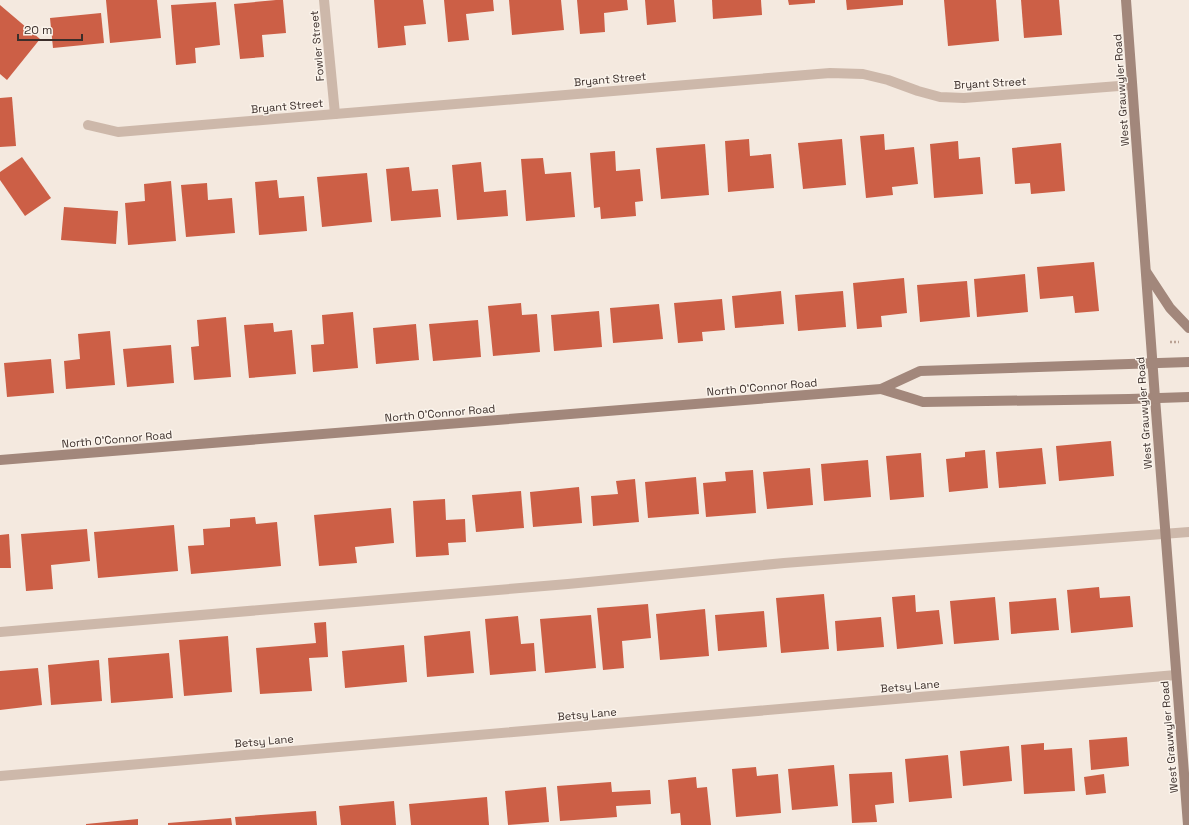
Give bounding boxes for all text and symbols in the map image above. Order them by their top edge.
street label: Fowler Street [307,10,327,82]
scale bar [18,16,82,42]
text: 20 m [24,22,52,38]
street label: West Grauwyler Road [1110,33,1132,147]
street label: Bryant Street [573,69,647,89]
street label: Bryant Street [953,74,1027,92]
street label: Bryant Street [250,96,324,116]
street label: West Grauwyler Road [1133,356,1155,470]
street label: North O'Connor Road [706,375,818,399]
street label: North O'Connor Road [384,401,496,425]
street label: North O'Connor Road [61,427,173,451]
street label: Betsy Lane [880,676,940,696]
street label: West Grauwyler Road [1157,680,1181,794]
street label: Betsy Lane [557,704,617,724]
street label: Betsy Lane [234,731,294,751]

